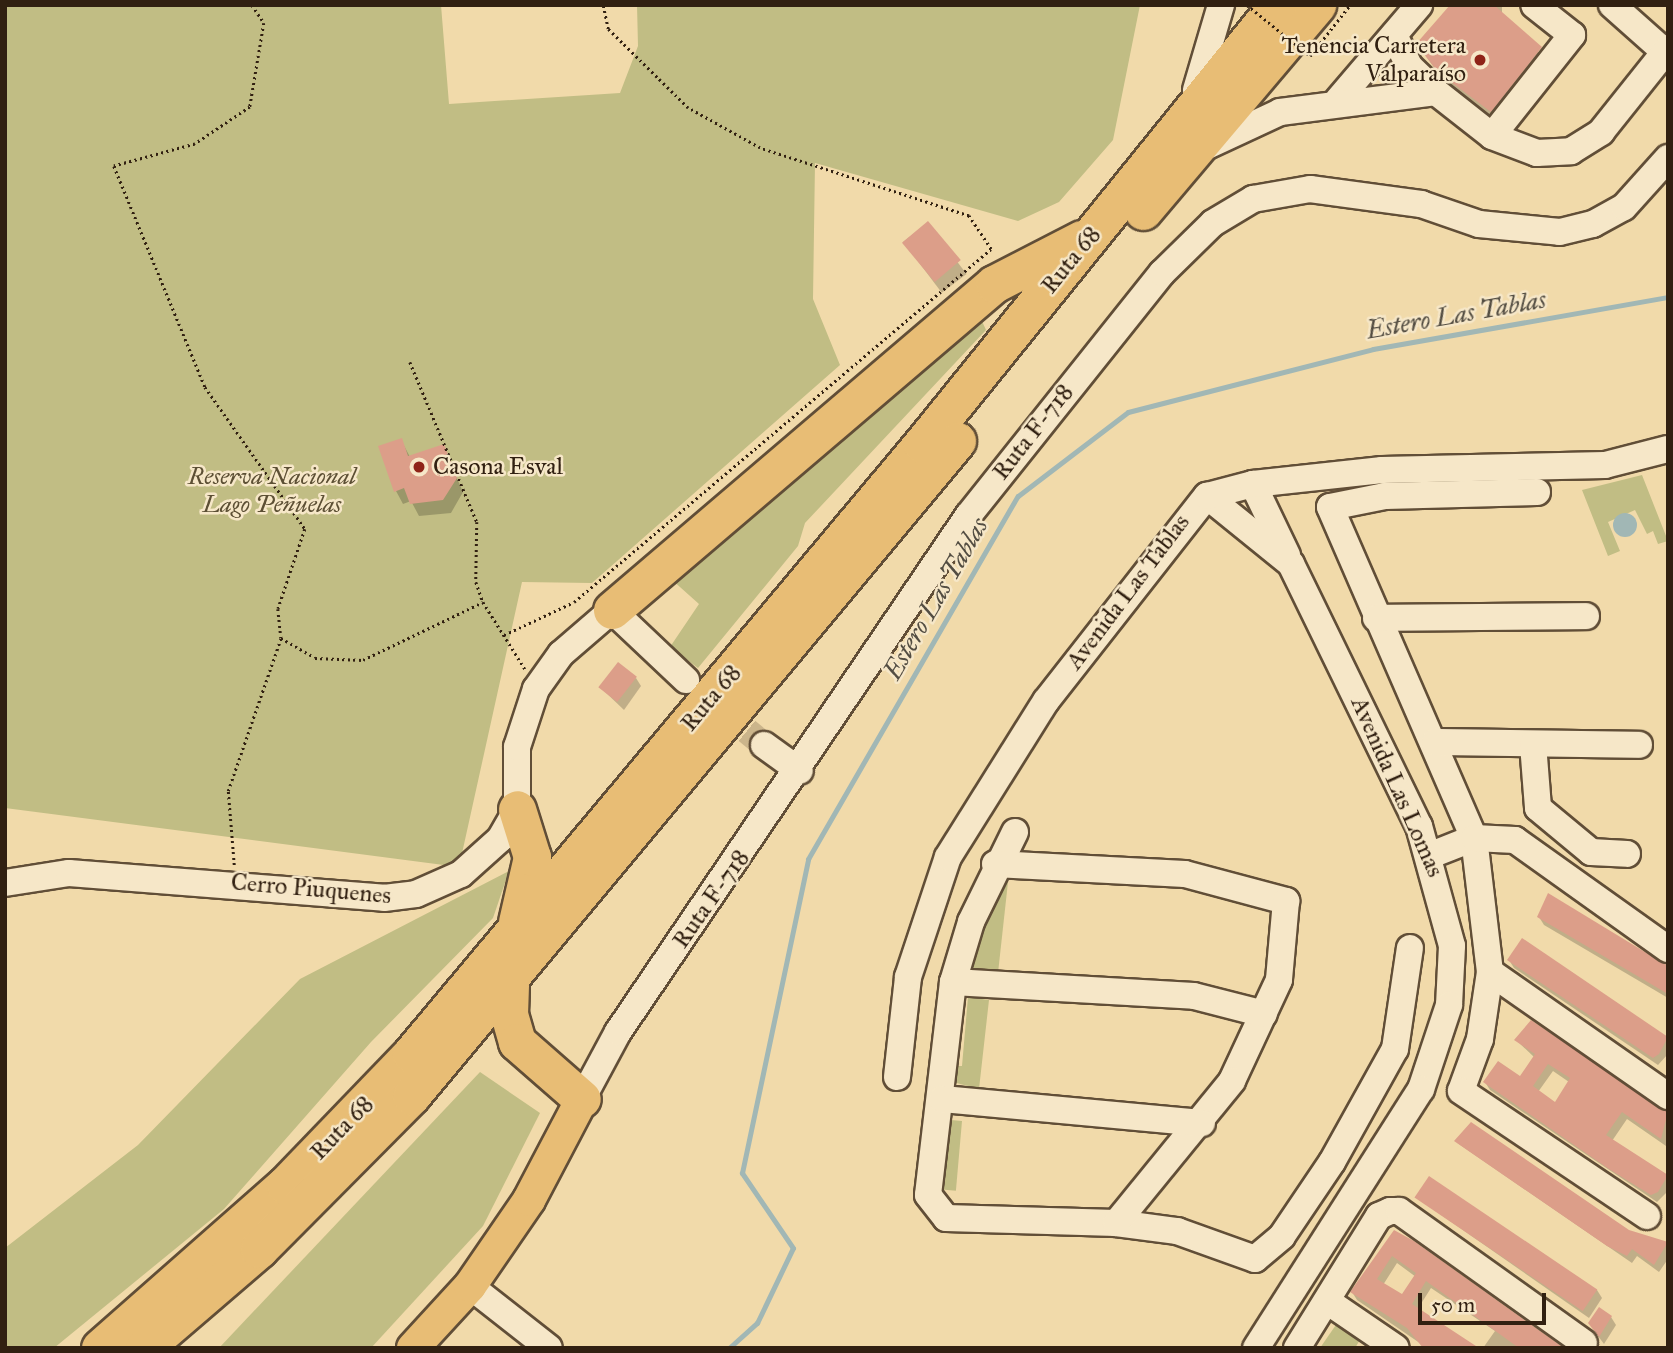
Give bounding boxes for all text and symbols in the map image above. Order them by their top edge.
place label: Tenencia Carretera Valparaíso [1282,32,1466,88]
marker: Tenencia Carretera Valparaíso [1472,52,1488,68]
street label: Ruta 68 [1035,221,1107,299]
water label: Estero Las Tablas [1364,284,1548,346]
street label: Ruta F-718 [987,378,1079,486]
place label: Casona Esval [433,453,563,481]
marker: Casona Esval [411,459,427,475]
park label: Reserva Nacional Lago Peñuelas [188,463,356,519]
street label: Avenida Las Tablas [1060,509,1196,675]
water label: Estero Las Tablas [877,512,995,686]
street label: Ruta 68 [675,659,747,737]
street label: Avenida Las Lomas [1344,693,1450,881]
street label: Ruta F-718 [667,844,755,954]
street label: Cerro Piuquenes [230,868,392,910]
street label: Ruta 68 [304,1090,380,1166]
scale bar [1421,1280,1549,1324]
text: 50 m [1431,1292,1475,1318]

